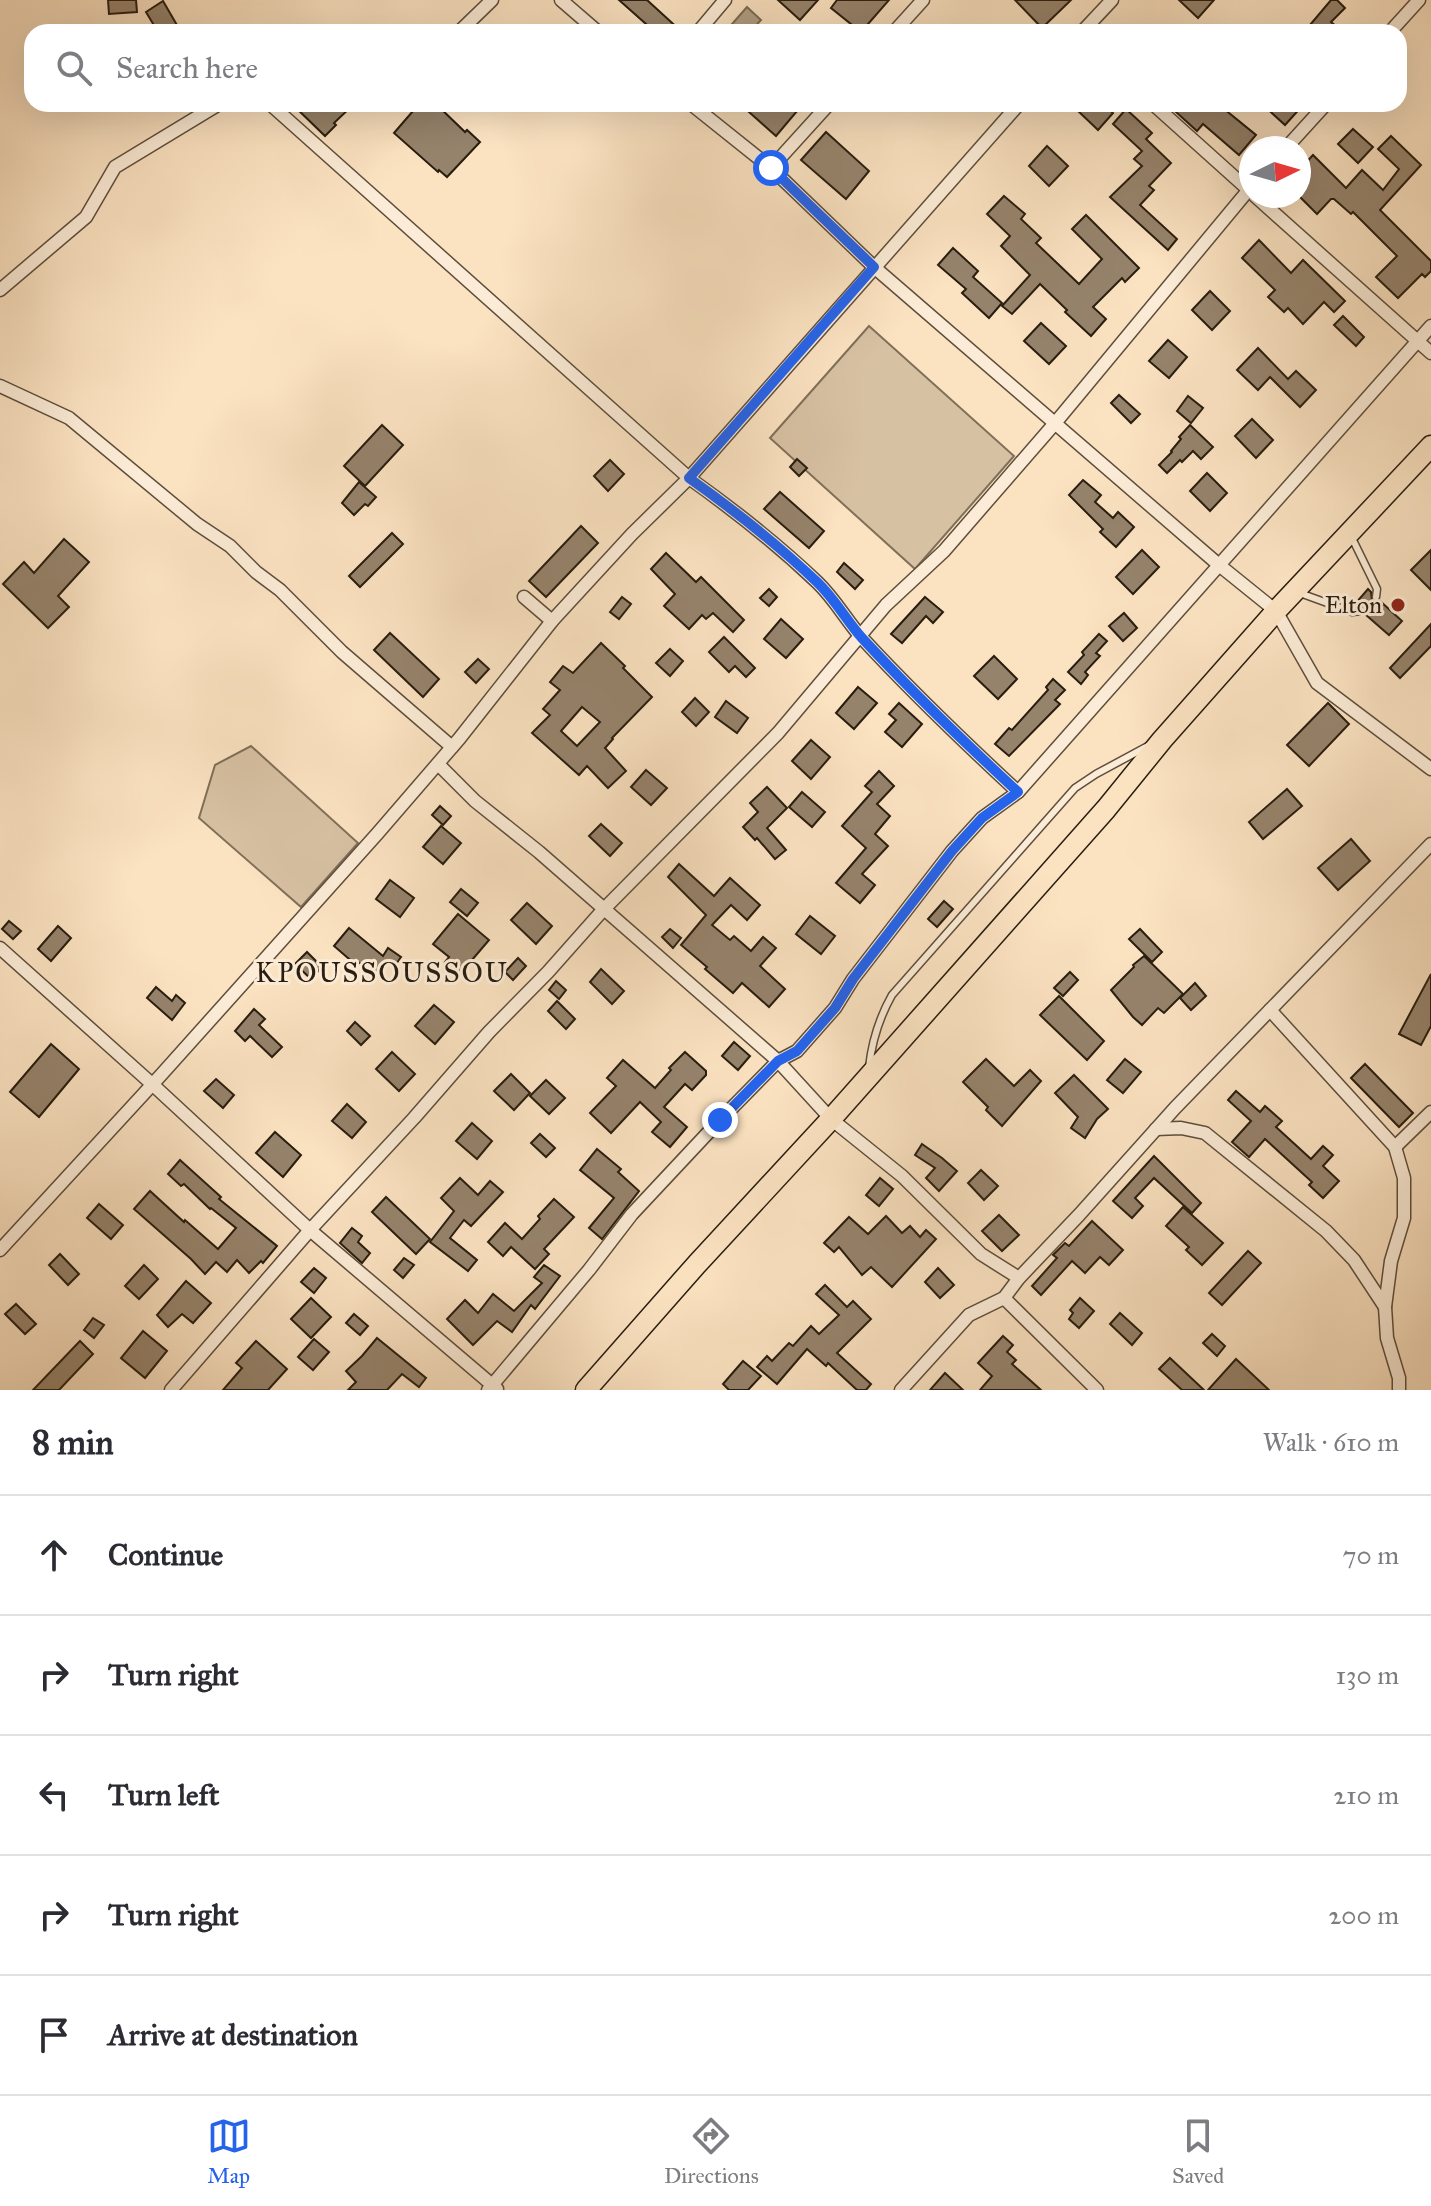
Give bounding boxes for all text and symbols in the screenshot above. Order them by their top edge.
search box [24,24,1407,112]
icon: search [52,46,96,90]
text: Search here [116,50,258,86]
north arrow [1239,136,1311,208]
route start [753,150,789,186]
place label: Elton [1325,590,1382,620]
marker: Elton [1389,596,1407,614]
district label: KPOUSSOUSSOU [255,955,509,990]
route end [702,1102,738,1138]
text: 8 min [32,1422,114,1463]
text: Walk · 610 m [1263,1426,1399,1458]
icon: ahead [32,1533,76,1577]
text: Continue [108,1537,223,1573]
text: 70 m [1343,1539,1399,1571]
icon: right [32,1653,76,1697]
text: Turn right [108,1657,239,1693]
text: 130 m [1336,1659,1399,1691]
icon: left [32,1773,76,1817]
text: Turn left [108,1777,219,1813]
text: 210 m [1333,1779,1399,1811]
icon: right [32,1893,76,1937]
text: Turn right [108,1897,239,1933]
text: 200 m [1328,1899,1399,1931]
icon: arrive [32,2013,76,2057]
text: Arrive at destination [108,2017,358,2053]
tab: Map [207,2114,251,2189]
tab: Directions [664,2114,759,2189]
tab: Saved [1172,2114,1224,2189]

